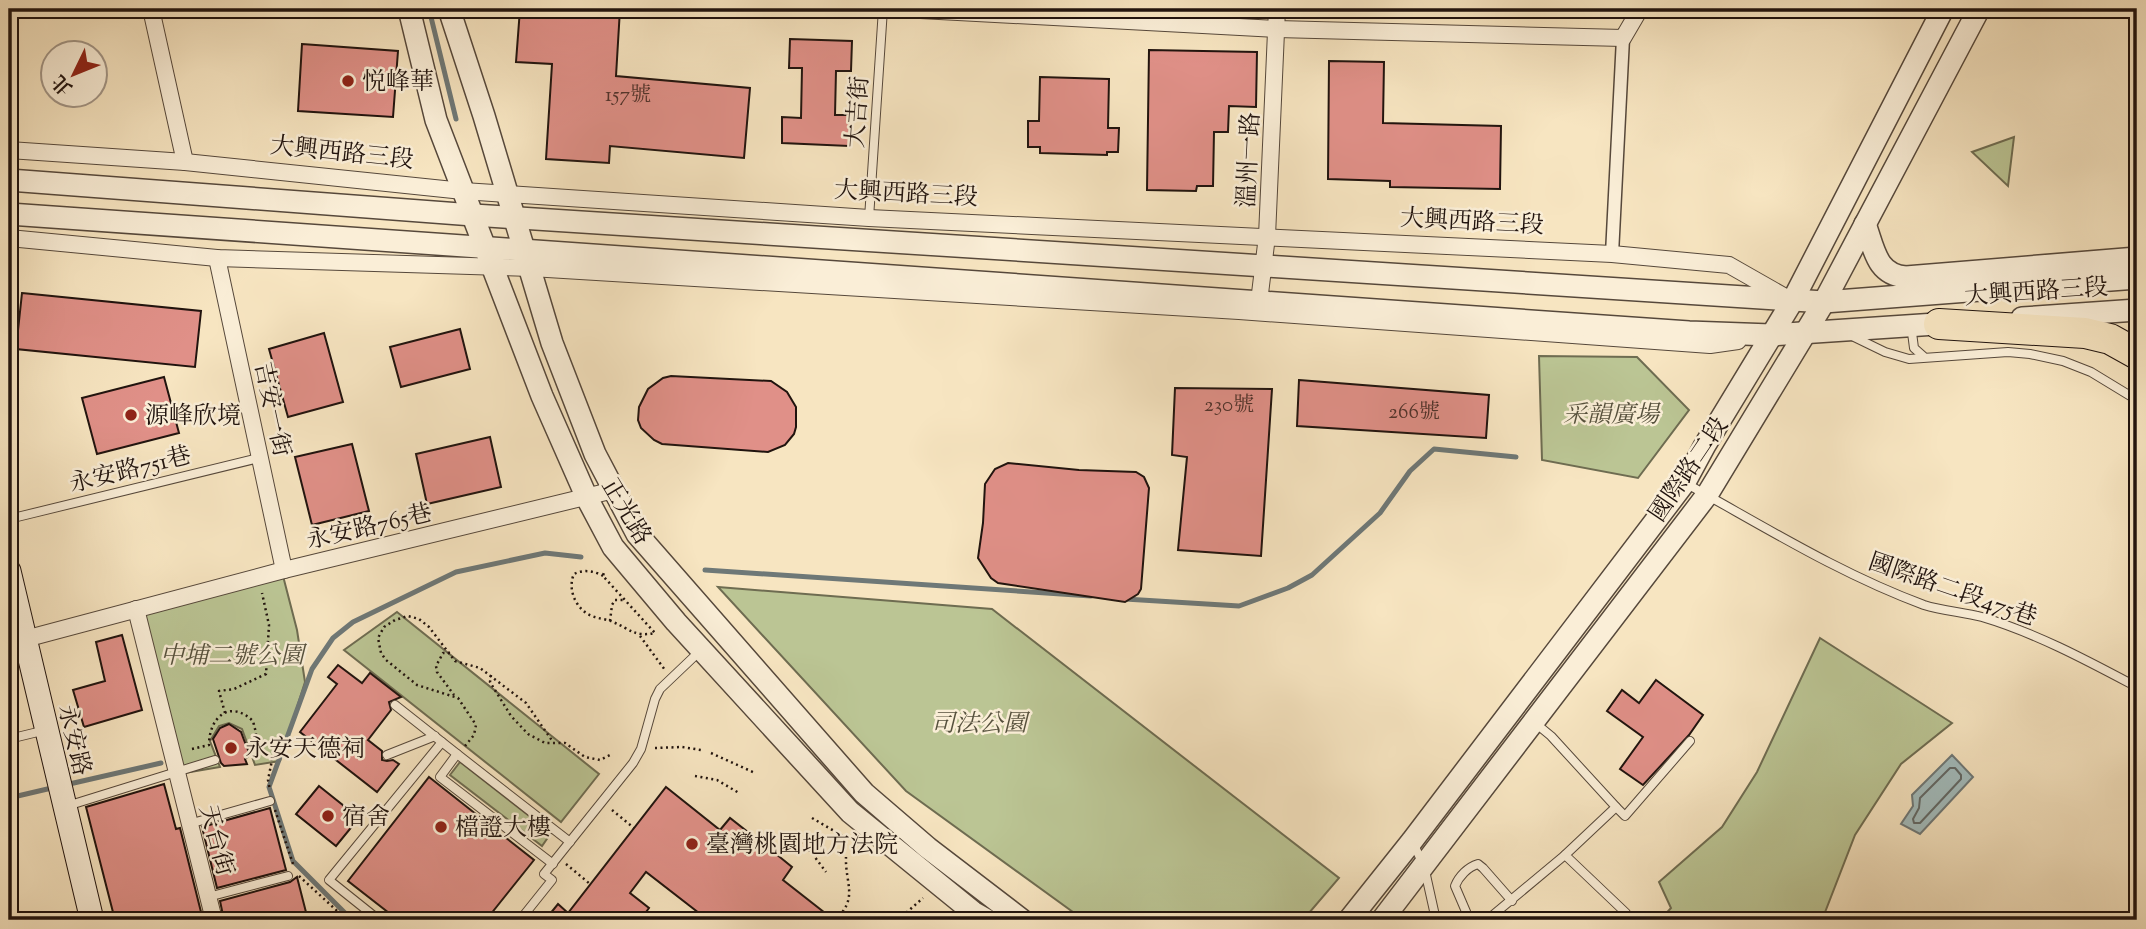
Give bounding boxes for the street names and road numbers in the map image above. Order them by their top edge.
street label: 大吉街 [840,75,878,149]
street label: 溫州一路 [1231,111,1269,209]
street label: 大興西路三段 [268,130,415,178]
street label: 大興西路三段 [833,174,979,216]
street label: 大興西路三段 [1399,202,1545,244]
street label: 大興西路三段 [1963,271,2109,315]
street label: 吉安一街 [244,359,298,460]
street label: 國際路二段 [1642,411,1737,529]
street label: 永安路751巷 [66,439,195,502]
street label: 正光路 [592,472,658,552]
street label: 永安路765巷 [303,497,436,559]
street label: 國際路二段475巷 [1863,546,2041,636]
street label: 永安路 [48,702,98,779]
street label: 天台街 [189,801,241,880]

